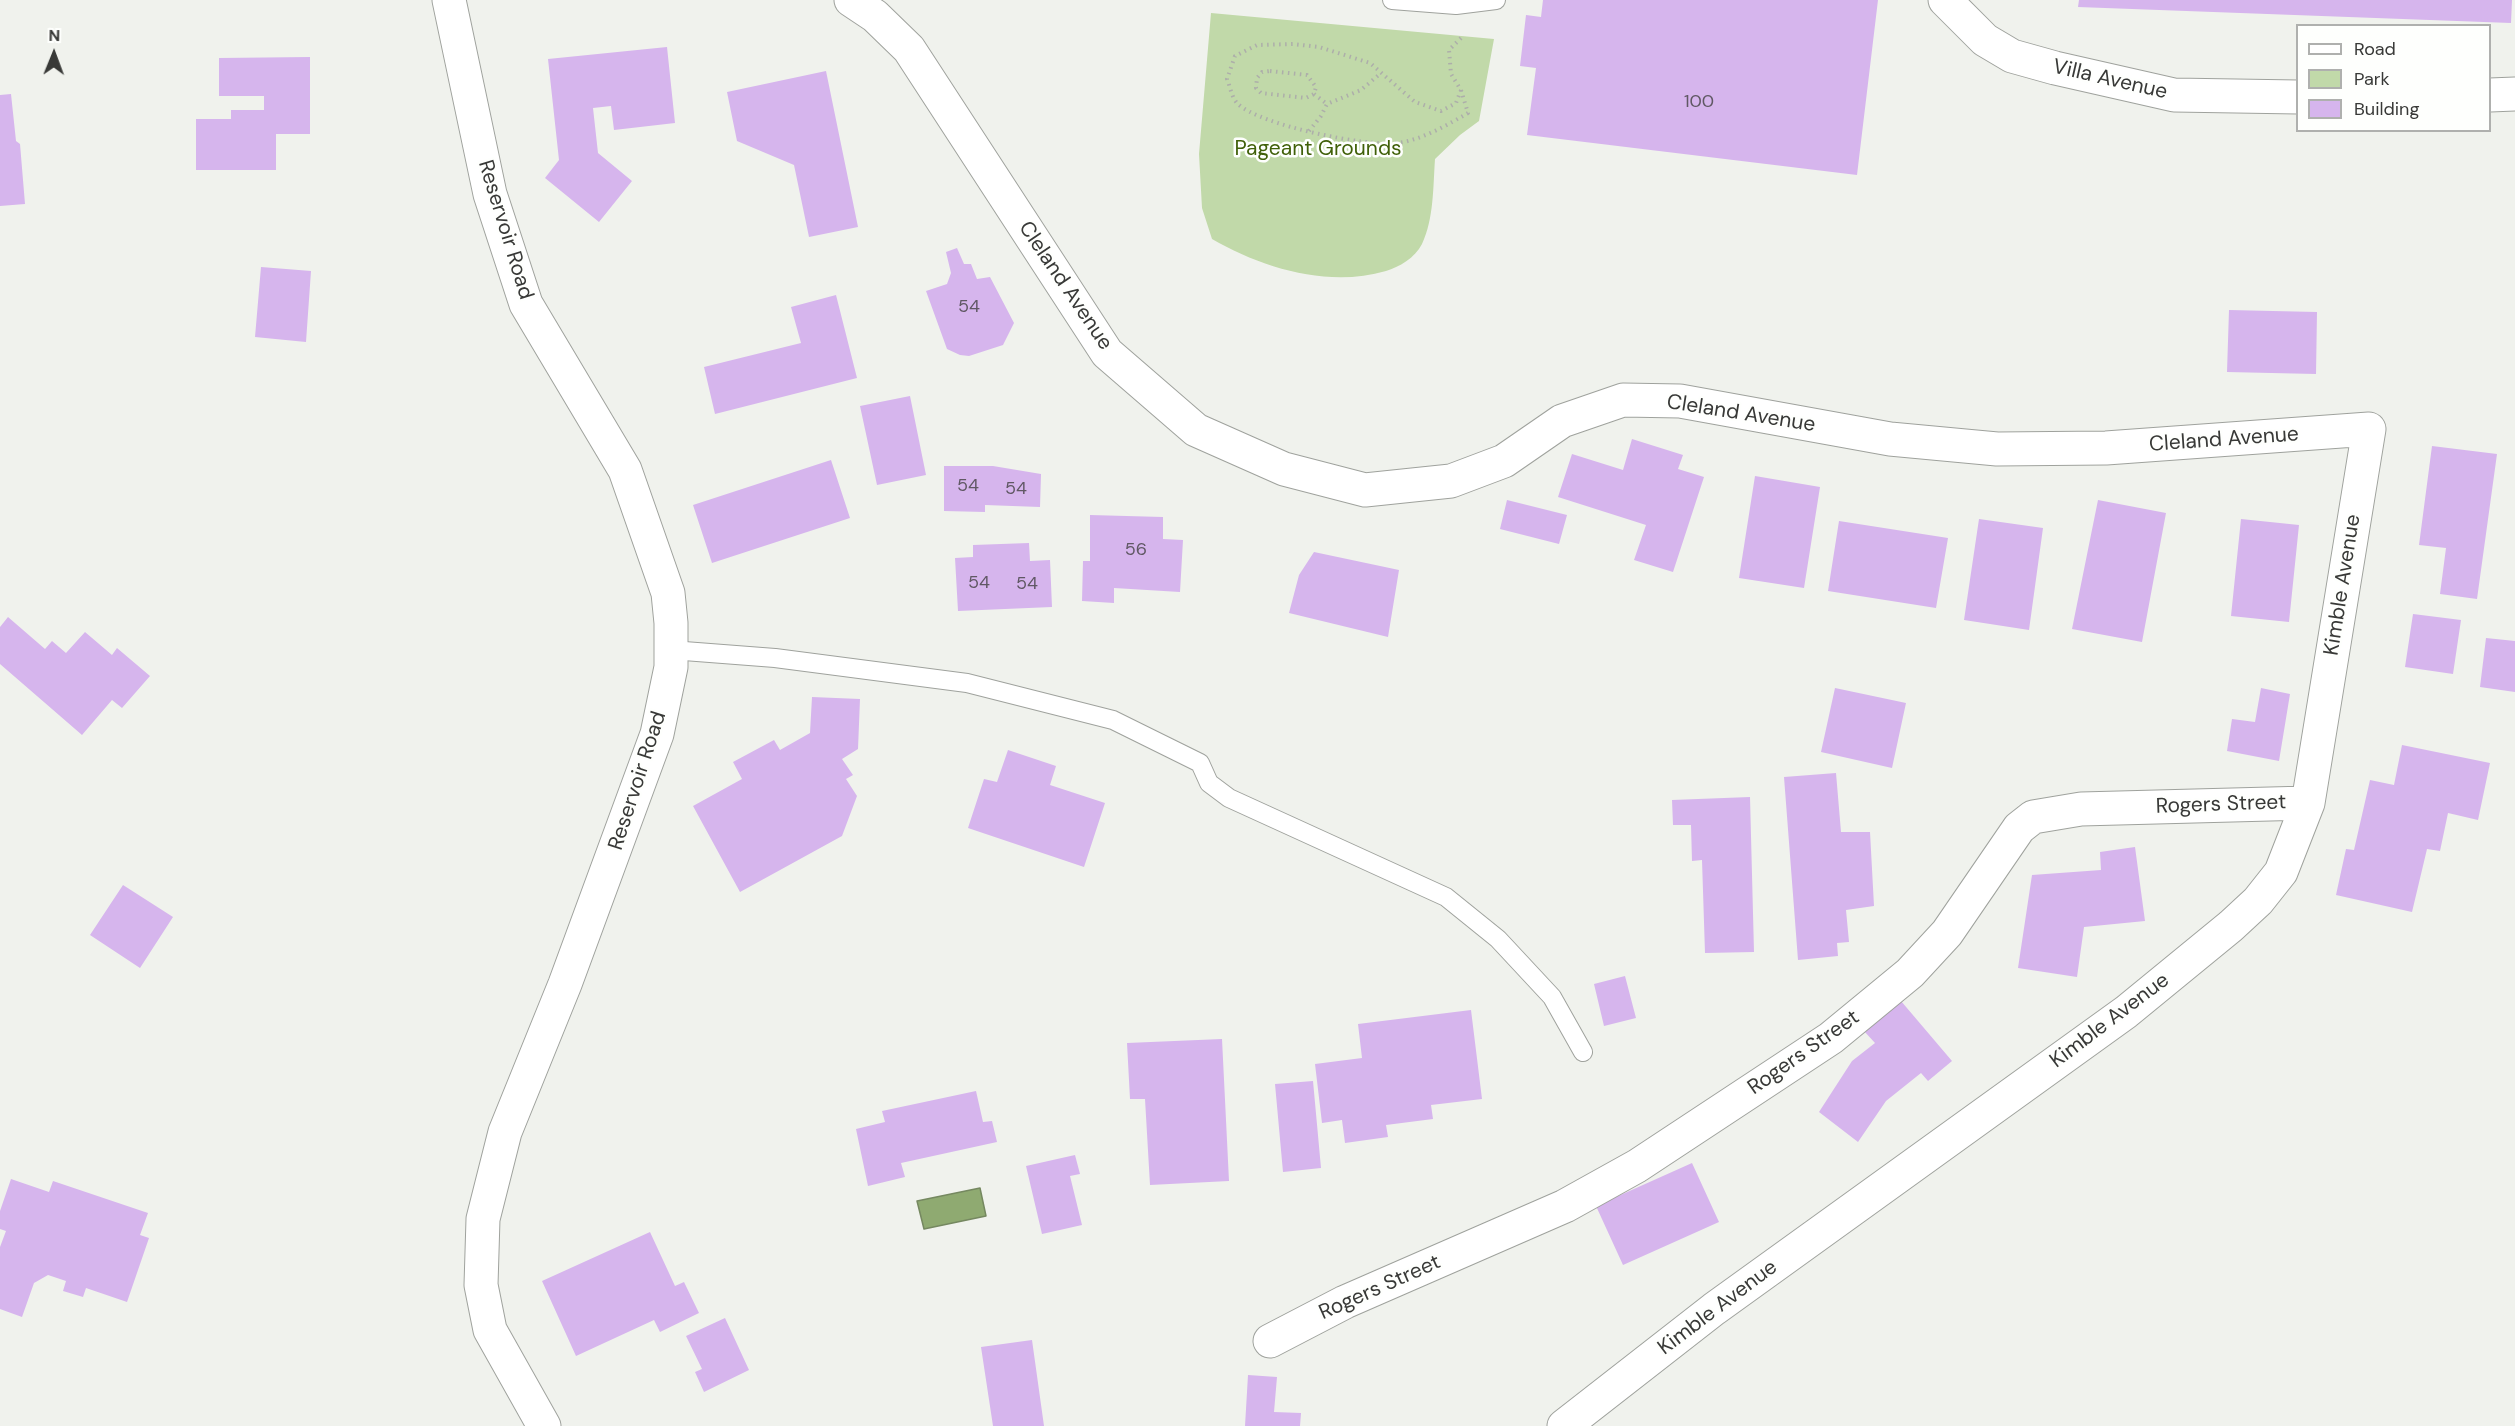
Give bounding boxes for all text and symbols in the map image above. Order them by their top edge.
north arrow [24,24,84,84]
legend [2296,24,2491,132]
text: N [48,25,60,46]
text: Road [2354,37,2396,61]
street label: Villa Avenue [2050,55,2170,105]
text: Park [2354,67,2390,91]
house number: 100 [1684,91,1714,113]
text: Building [2354,97,2419,121]
park label: Pageant Grounds [1234,136,1402,162]
street label: Reservoir Road [472,157,538,303]
street label: Cleland Avenue [1013,217,1117,355]
house number: 54 [958,296,980,318]
street label: Cleland Avenue [1665,390,1817,438]
street label: Cleland Avenue [2148,422,2300,458]
house number: 54 [957,475,979,497]
house number: 54 [1005,478,1027,500]
street label: Kimble Avenue [2319,513,2367,657]
house number: 56 [1125,539,1147,561]
house number: 54 [968,572,990,594]
house number: 54 [1016,573,1038,595]
street label: Reservoir Road [604,708,672,854]
street label: Rogers Street [2155,790,2287,820]
street label: Kimble Avenue [2045,968,2175,1074]
street label: Rogers Street [1743,1005,1865,1101]
street label: Rogers Street [1315,1250,1445,1326]
street label: Kimble Avenue [1653,1255,1783,1361]

